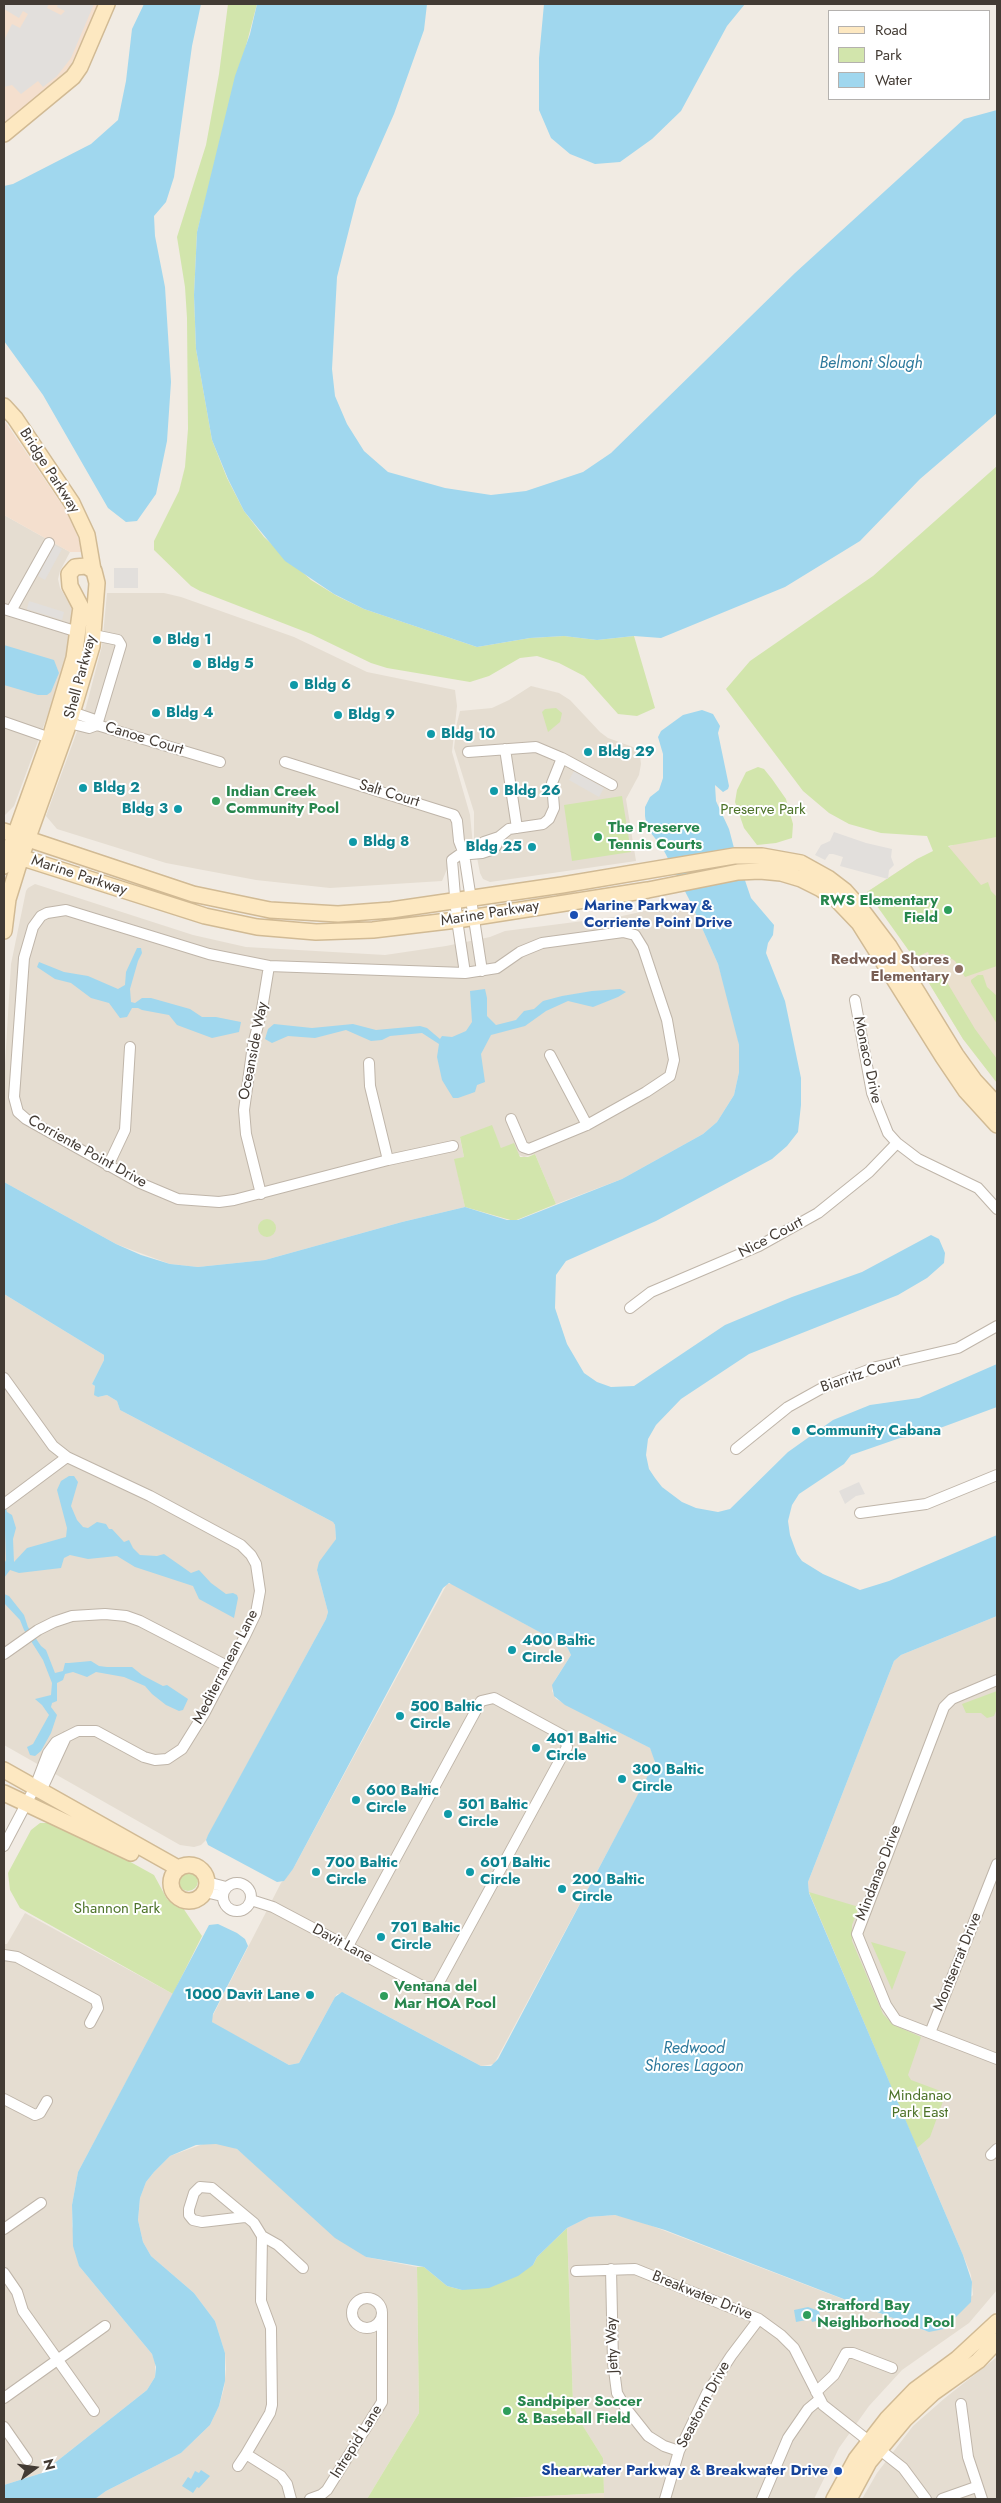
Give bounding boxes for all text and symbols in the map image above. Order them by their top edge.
legend [828,10,991,100]
text: Road [875,19,907,41]
text: Park [875,44,902,66]
text: Water [875,69,912,91]
water label: Belmont Slough [819,354,923,374]
street label: Bridge Parkway [15,425,83,517]
place label: Bldg 1 [167,631,212,649]
street label: Shell Parkway [61,633,101,721]
marker: Bldg 1 [151,634,163,646]
place label: Bldg 5 [207,655,254,673]
marker: Bldg 5 [191,658,203,670]
place label: Bldg 6 [304,676,351,694]
marker: Bldg 6 [288,679,300,691]
place label: Bldg 4 [166,704,213,722]
place label: Bldg 9 [348,706,395,724]
marker: Bldg 4 [150,707,162,719]
marker: Bldg 9 [332,709,344,721]
street label: Canoe Court [103,719,185,759]
place label: Bldg 10 [441,725,495,743]
marker: Bldg 10 [425,728,437,740]
place label: Bldg 29 [598,743,655,761]
marker: Bldg 29 [582,746,594,758]
street label: Salt Court [357,776,421,812]
place label: Bldg 2 [93,779,140,797]
marker: Bldg 2 [77,782,89,794]
place label: Bldg 26 [504,782,561,800]
place label: Indian Creek Community Pool [226,783,339,818]
marker: Bldg 26 [488,785,500,797]
marker: Indian Creek Community Pool [210,795,222,807]
place label: Bldg 3 [122,800,168,818]
park label: Preserve Park [720,801,806,819]
marker: Bldg 3 [172,803,184,815]
place label: The Preserve Tennis Courts [608,819,702,854]
marker: The Preserve Tennis Courts [592,831,604,843]
place label: Bldg 8 [363,833,409,851]
marker: Bldg 8 [347,836,359,848]
place label: Bldg 25 [466,838,522,856]
marker: Bldg 25 [526,841,538,853]
street label: Marine Parkway [29,852,129,900]
place label: RWS Elementary Field [820,892,938,927]
street label: Marine Parkway [440,897,540,931]
place label: Marine Parkway & Corriente Point Drive [584,897,732,932]
marker: RWS Elementary Field [942,904,954,916]
marker: Marine Parkway & Corriente Point Drive [568,909,580,921]
place label: Redwood Shores Elementary [831,951,949,986]
marker: Redwood Shores Elementary [953,963,965,975]
street label: Oceanside Way [236,1000,272,1102]
street label: Monaco Drive [849,1015,885,1105]
street label: Corriente Point Drive [24,1112,150,1192]
street label: Nice Court [736,1214,806,1262]
street label: Biarritz Court [818,1353,904,1397]
place label: Community Cabana [806,1422,941,1440]
marker: Community Cabana [790,1425,802,1437]
street label: Mediterranean Lane [189,1607,263,1727]
place label: 400 Baltic Circle [522,1632,595,1667]
marker: 400 Baltic Circle [506,1644,518,1656]
place label: 500 Baltic Circle [410,1698,482,1733]
marker: 500 Baltic Circle [394,1710,406,1722]
place label: 401 Baltic Circle [546,1730,617,1765]
marker: 401 Baltic Circle [530,1742,542,1754]
place label: 300 Baltic Circle [632,1761,704,1796]
marker: 300 Baltic Circle [616,1773,628,1785]
place label: 600 Baltic Circle [366,1782,439,1817]
marker: 600 Baltic Circle [350,1794,362,1806]
place label: 501 Baltic Circle [458,1796,528,1831]
marker: 501 Baltic Circle [442,1808,454,1820]
street label: Mindanao Drive [853,1823,905,1923]
place label: 700 Baltic Circle [326,1854,398,1889]
place label: 601 Baltic Circle [480,1854,551,1889]
marker: 700 Baltic Circle [310,1866,322,1878]
marker: 601 Baltic Circle [464,1866,476,1878]
place label: 200 Baltic Circle [572,1871,645,1906]
marker: 200 Baltic Circle [556,1883,568,1895]
park label: Shannon Park [74,1900,160,1918]
street label: Montserrat Drive [930,1910,986,2014]
place label: 701 Baltic Circle [391,1919,461,1954]
street label: Davit Lane [309,1921,375,1967]
marker: 701 Baltic Circle [375,1931,387,1943]
place label: Ventana del Mar HOA Pool [394,1978,496,2013]
place label: 1000 Davit Lane [185,1986,300,2004]
marker: 1000 Davit Lane [304,1989,316,2001]
marker: Ventana del Mar HOA Pool [378,1990,390,2002]
water label: Redwood Shores Lagoon [644,2039,744,2077]
park label: Mindanao Park East [889,2087,951,2122]
street label: Breakwater Drive [649,2268,755,2324]
place label: Stratford Bay Neighborhood Pool [817,2297,954,2332]
marker: Stratford Bay Neighborhood Pool [801,2309,813,2321]
street label: Jetty Way [603,2316,623,2374]
street label: Seastorm Drive [674,2359,734,2451]
place label: Sandpiper Soccer & Baseball Field [517,2393,642,2428]
street label: Intrepid Lane [327,2402,387,2482]
marker: Sandpiper Soccer & Baseball Field [501,2405,513,2417]
north arrow [10,2443,60,2493]
text: N [39,2457,61,2472]
place label: Shearwater Parkway & Breakwater Drive [541,2462,828,2480]
marker: Shearwater Parkway & Breakwater Drive [832,2465,844,2477]

